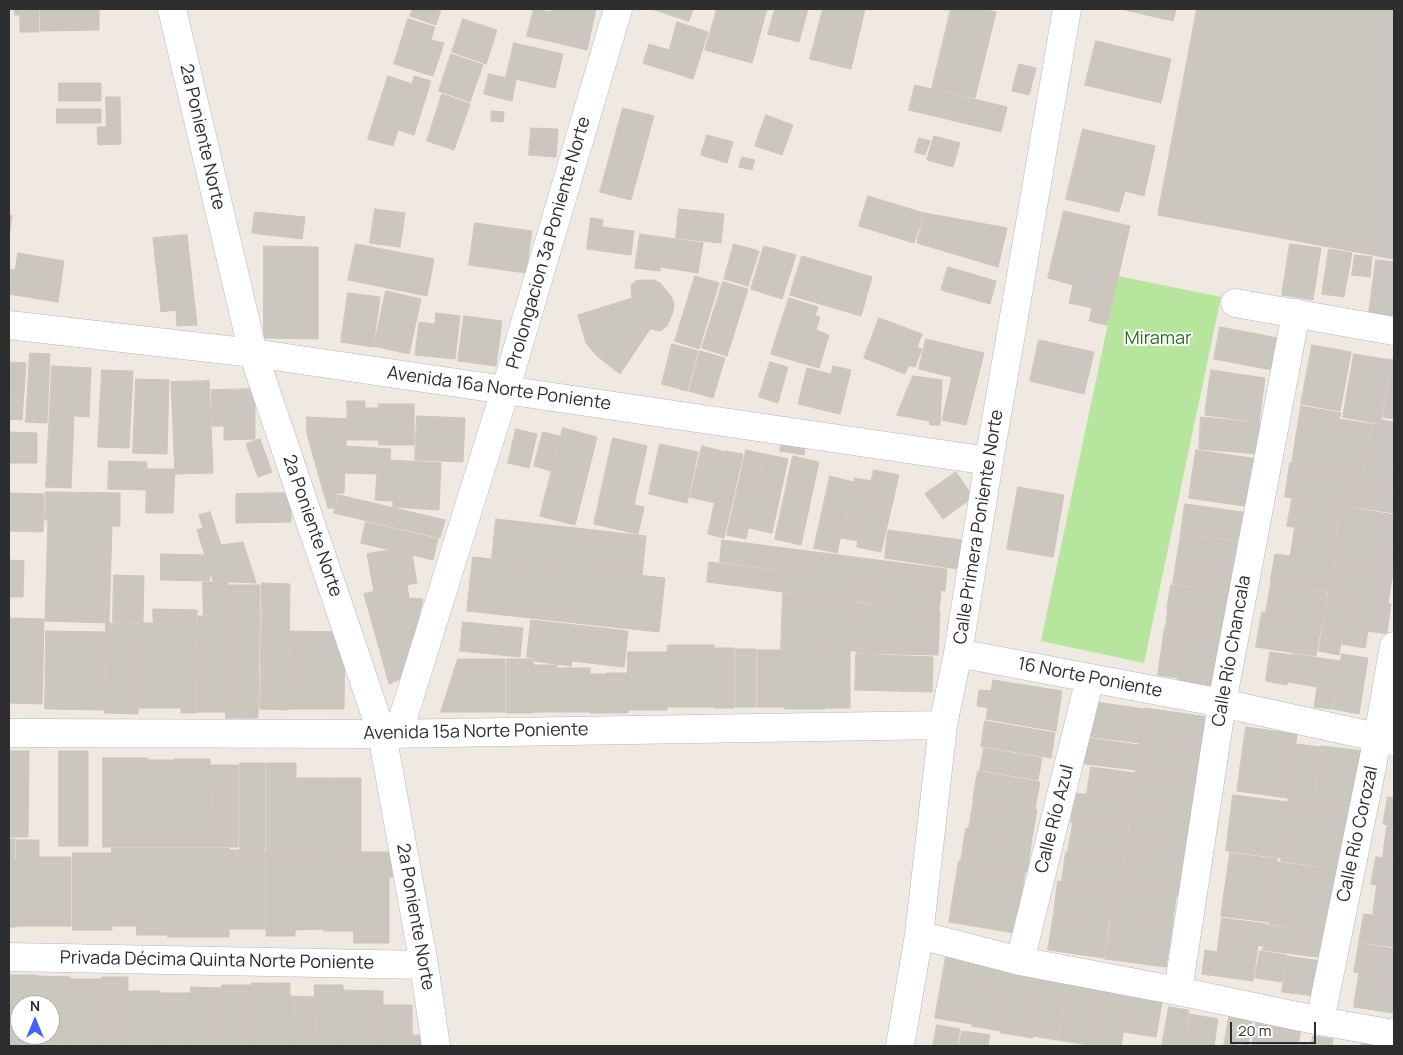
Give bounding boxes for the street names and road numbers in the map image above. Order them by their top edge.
street label: 2a Poniente Norte [175,62,229,212]
street label: Prolongacion 3a Poniente Norte [503,114,595,372]
street label: Avenida 16a Norte Poniente [386,363,612,415]
street label: Calle Primera Poniente Norte [950,408,1008,646]
street label: 2a Poniente Norte [278,452,346,600]
street label: Calle Río Chancala [1208,574,1256,728]
street label: 16 Norte Poniente [1016,653,1164,703]
street label: Avenida 15a Norte Poniente [363,719,589,745]
street label: Calle Río Azul [1031,763,1079,875]
street label: Calle Río Corozal [1333,764,1383,904]
street label: 2a Poniente Norte [391,842,439,992]
street label: Privada Décima Quinta Norte Poniente [60,947,374,975]

